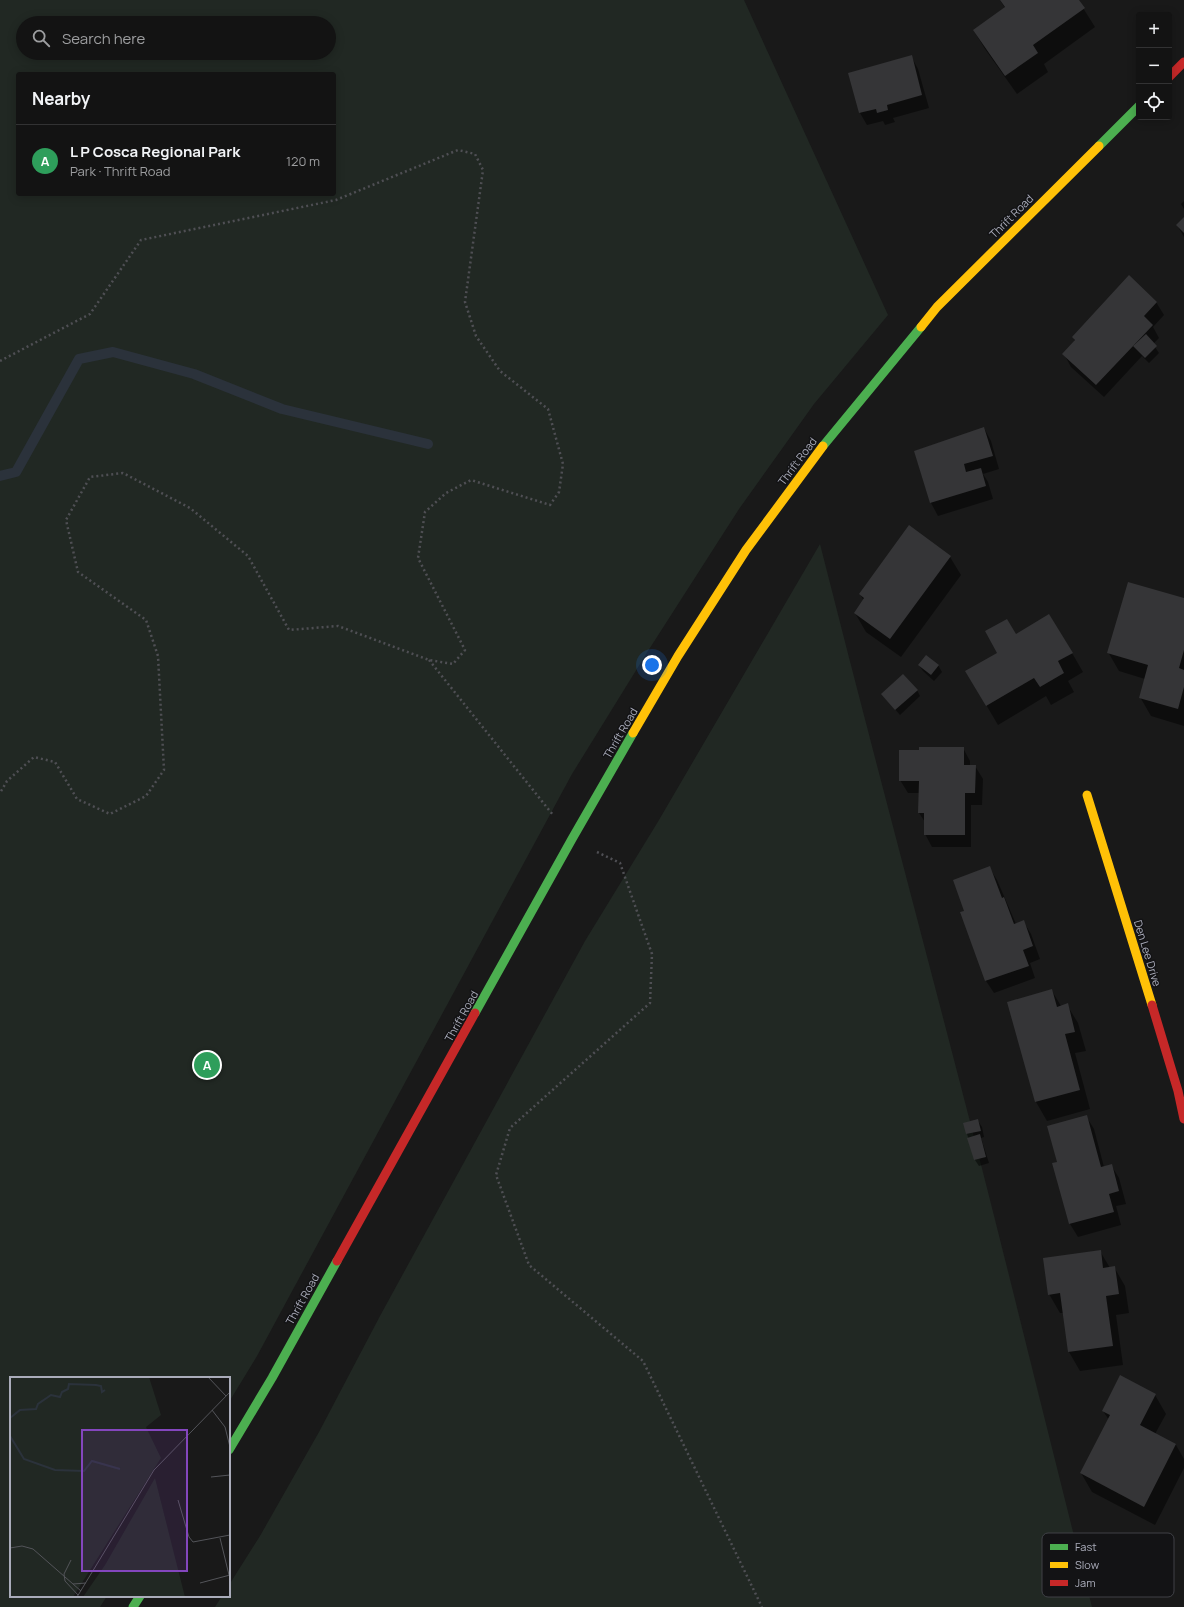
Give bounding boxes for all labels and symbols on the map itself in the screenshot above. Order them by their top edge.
street label: Thrift Road [986,191,1036,241]
street label: Thrift Road [774,434,820,488]
your location [642,655,662,675]
street label: Thrift Road [599,705,641,761]
street label: Den Lee Drive [1131,918,1165,989]
street label: Thrift Road [441,988,481,1044]
pin: A [194,1050,220,1080]
street label: Thrift Road [282,1271,322,1327]
inset map [10,1377,230,1597]
legend [1042,1533,1174,1597]
text: Fast [1075,1539,1097,1554]
text: Slow [1075,1557,1100,1572]
text: Jam [1075,1575,1096,1590]

